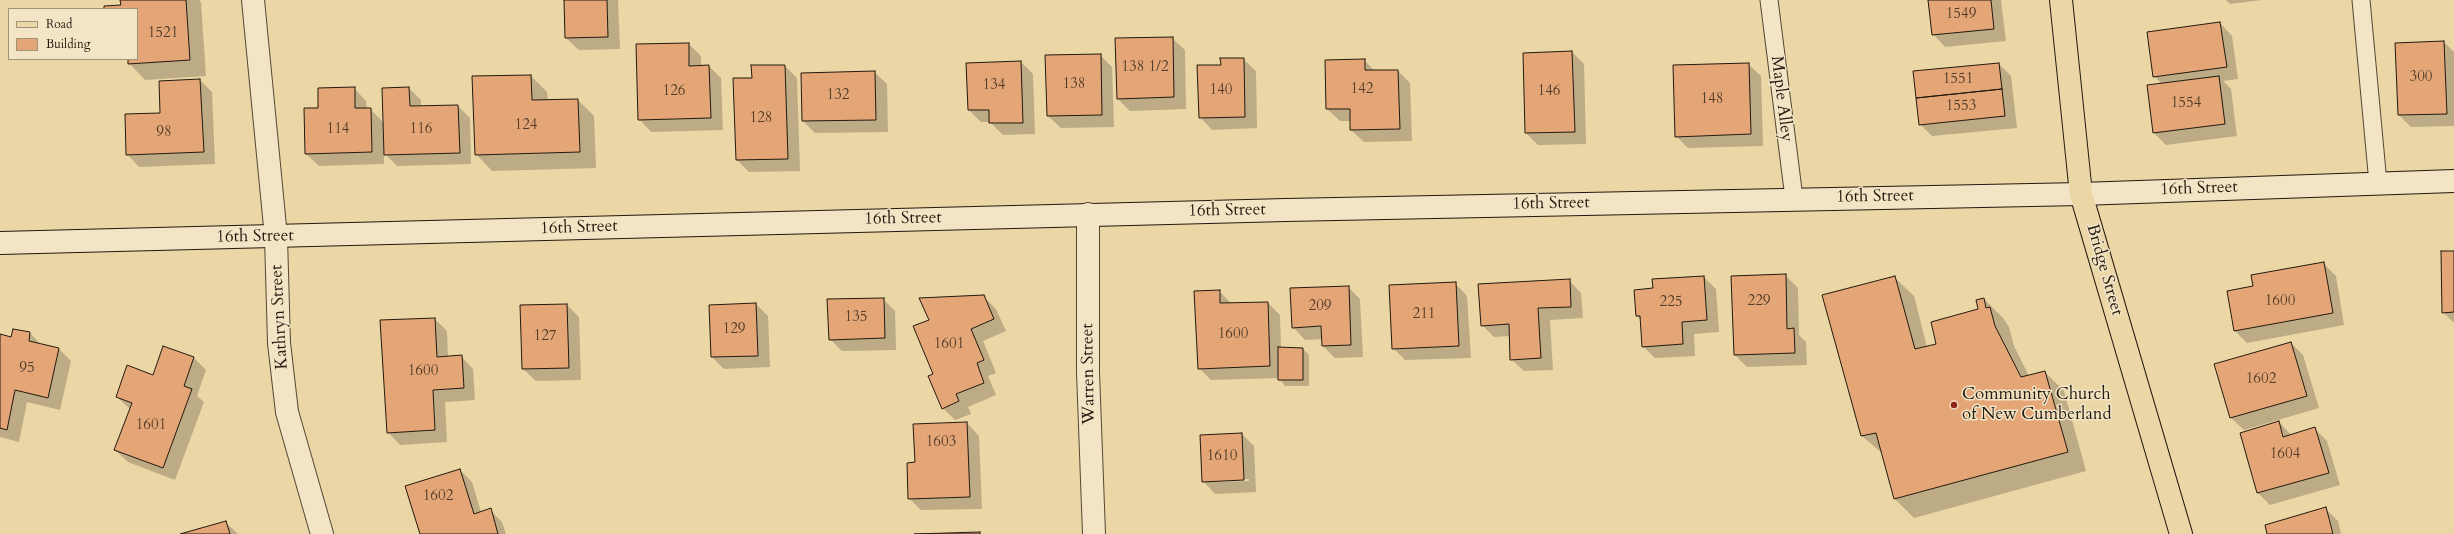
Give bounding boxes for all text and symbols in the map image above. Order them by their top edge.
house number: 1549 [1946,6,1976,24]
legend [8,8,138,60]
text: Road [46,16,72,32]
house number: 1521 [148,25,178,43]
text: Building [46,36,90,52]
street label: Maple Alley [1766,55,1796,143]
house number: 138 1/2 [1121,59,1169,77]
house number: 300 [2409,69,2433,87]
house number: 1551 [1943,71,1973,89]
house number: 138 [1062,76,1086,94]
house number: 134 [982,77,1006,95]
house number: 142 [1350,81,1374,99]
house number: 140 [1209,82,1233,100]
house number: 126 [662,83,686,101]
house number: 146 [1537,83,1561,101]
house number: 132 [826,87,850,105]
house number: 148 [1700,91,1724,109]
house number: 1554 [2171,95,2201,113]
house number: 1553 [1946,98,1976,116]
house number: 128 [749,110,773,128]
house number: 124 [514,117,538,135]
house number: 114 [326,121,350,139]
house number: 116 [409,121,433,139]
house number: 98 [156,124,172,142]
street label: 16th Street [2160,177,2238,201]
street label: 16th Street [1836,186,1914,208]
street label: 16th Street [1512,193,1590,215]
street label: 16th Street [1188,200,1266,222]
street label: 16th Street [864,208,942,230]
street label: 16th Street [540,216,618,240]
street label: Bridge Street [2081,222,2127,318]
street label: 16th Street [216,226,294,248]
street label: Kathryn Street [267,264,293,370]
house number: 229 [1747,293,1771,311]
house number: 1600 [2265,293,2295,311]
house number: 225 [1659,294,1683,312]
house number: 209 [1308,298,1332,316]
house number: 211 [1412,306,1436,324]
house number: 135 [844,309,868,327]
house number: 129 [722,321,746,339]
street label: Warren Street [1078,323,1100,425]
house number: 1600 [1218,326,1248,344]
house number: 127 [533,328,557,346]
house number: 1601 [934,336,964,354]
house number: 95 [19,360,35,378]
house number: 1600 [408,363,438,381]
house number: 1602 [2246,371,2276,389]
place label: Community Church of New Cumberland [1962,385,2111,425]
marker: Community Church of New Cumberland [1949,400,1959,410]
house number: 1601 [136,417,166,435]
house number: 1603 [926,434,956,452]
house number: 1604 [2270,446,2300,464]
house number: 1610 [1207,448,1237,466]
house number: 1602 [423,488,453,506]

